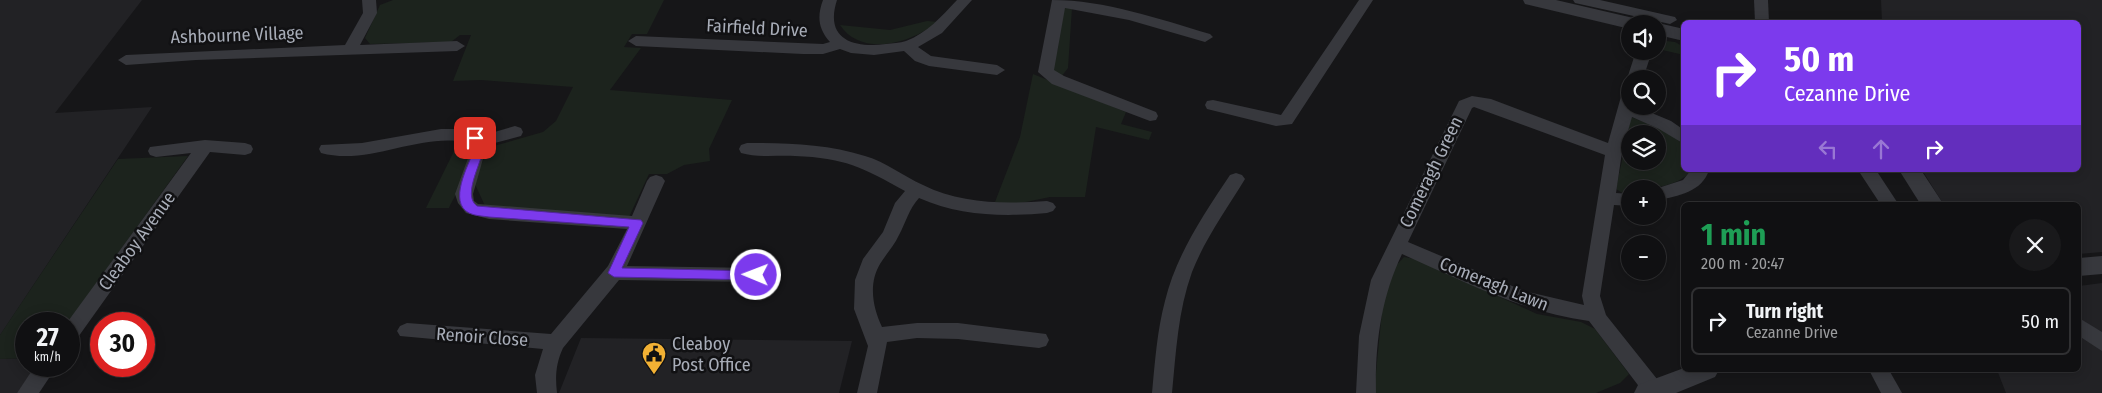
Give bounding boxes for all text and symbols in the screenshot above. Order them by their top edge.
street label: Fairfield Drive [706,14,808,42]
map controls [1621,15,1666,280]
button: sound [1621,15,1666,60]
street label: Ashbourne Village [170,22,304,48]
text: 50 m [1784,38,1854,80]
icon: right [1701,40,1766,105]
button: search [1621,70,1666,115]
text: Cezanne Drive [1784,80,1910,107]
street label: Comeragh Green [1395,113,1467,231]
pin [454,117,496,159]
icon: arrive [461,124,489,152]
button: layers [1621,125,1666,170]
icon: left [1814,135,1842,163]
icon: ahead [1867,135,1895,163]
icon: right [1920,135,1948,163]
button: + [1621,180,1666,225]
street label: Cleaboy Avenue [94,187,180,295]
text: 1 min [1701,217,1766,253]
button: close [2009,219,2061,271]
button: − [1621,235,1666,280]
position arrow [729,248,781,300]
street label: Comeragh Lawn [1436,252,1552,316]
text: 200 m · 20:47 [1701,254,1784,273]
text: Turn right [1746,300,1823,323]
icon: right [1703,307,1731,335]
text: 50 m [2021,310,2059,333]
speed limit sign: 30 [90,312,155,377]
text: 27 [36,323,59,353]
street label: Renoir Close [435,323,529,351]
text: Cezanne Drive [1746,323,1838,342]
place label: Cleaboy Post Office [672,333,751,376]
public building icon: Cleaboy Post Office [641,341,667,375]
text: km/h [34,350,61,364]

